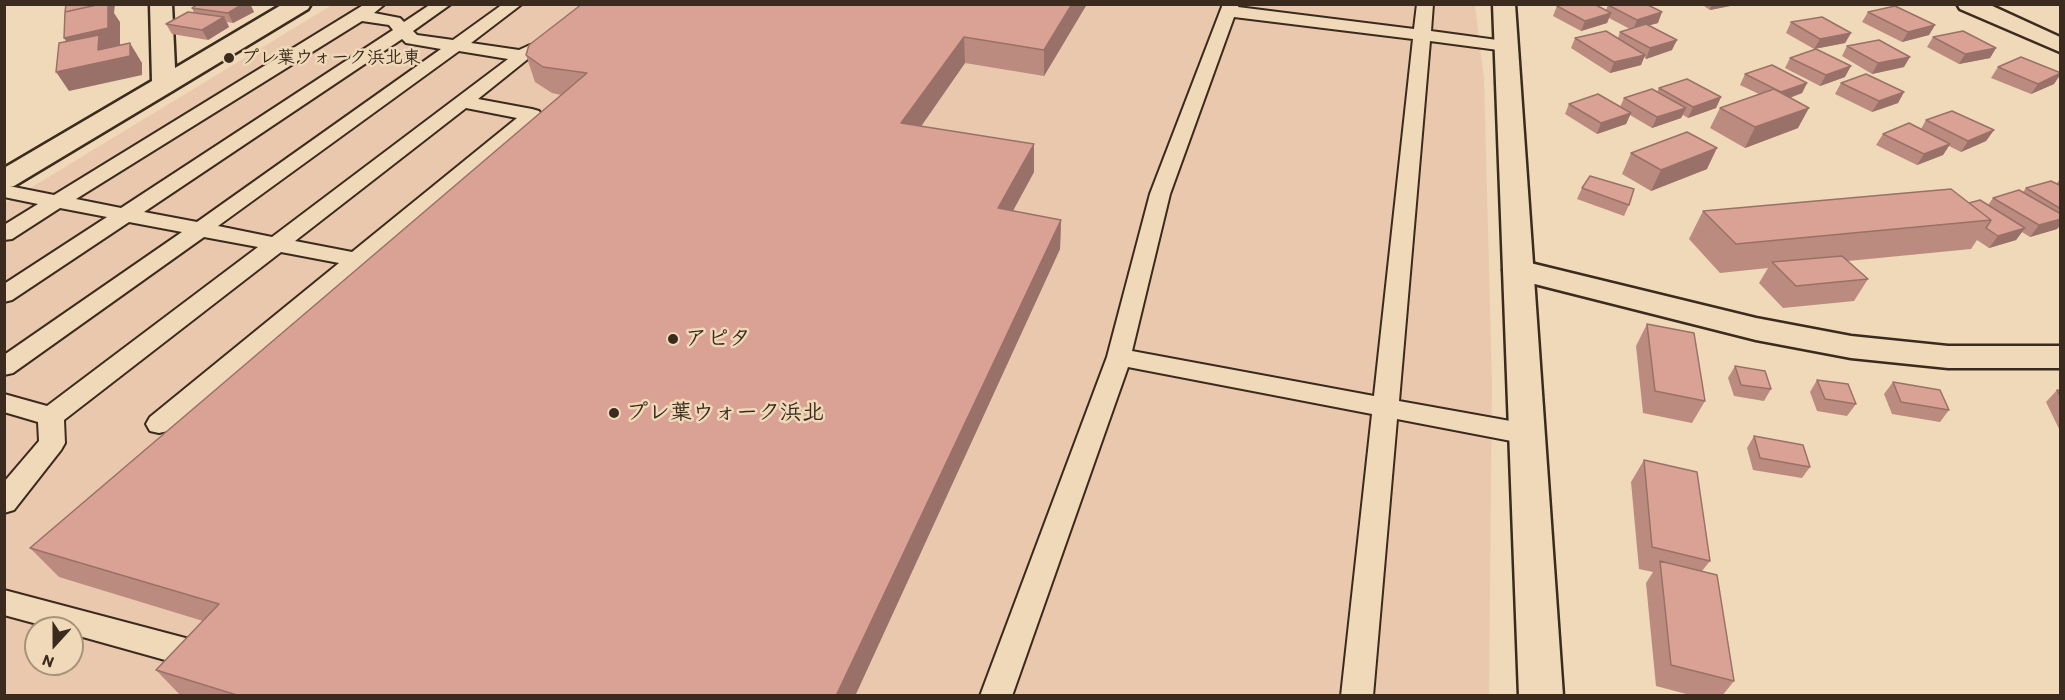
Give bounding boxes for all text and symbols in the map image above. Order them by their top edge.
place label: プレ葉ウォーク浜北東 [241,47,421,69]
marker: プレ葉ウォーク浜北東 [222,51,236,65]
place label: アピタ [685,326,751,352]
marker: アピタ [666,332,680,346]
place label: プレ葉ウォーク浜北 [626,400,824,426]
marker: プレ葉ウォーク浜北 [607,406,621,420]
north arrow [24,616,84,676]
text: N [40,651,57,672]

